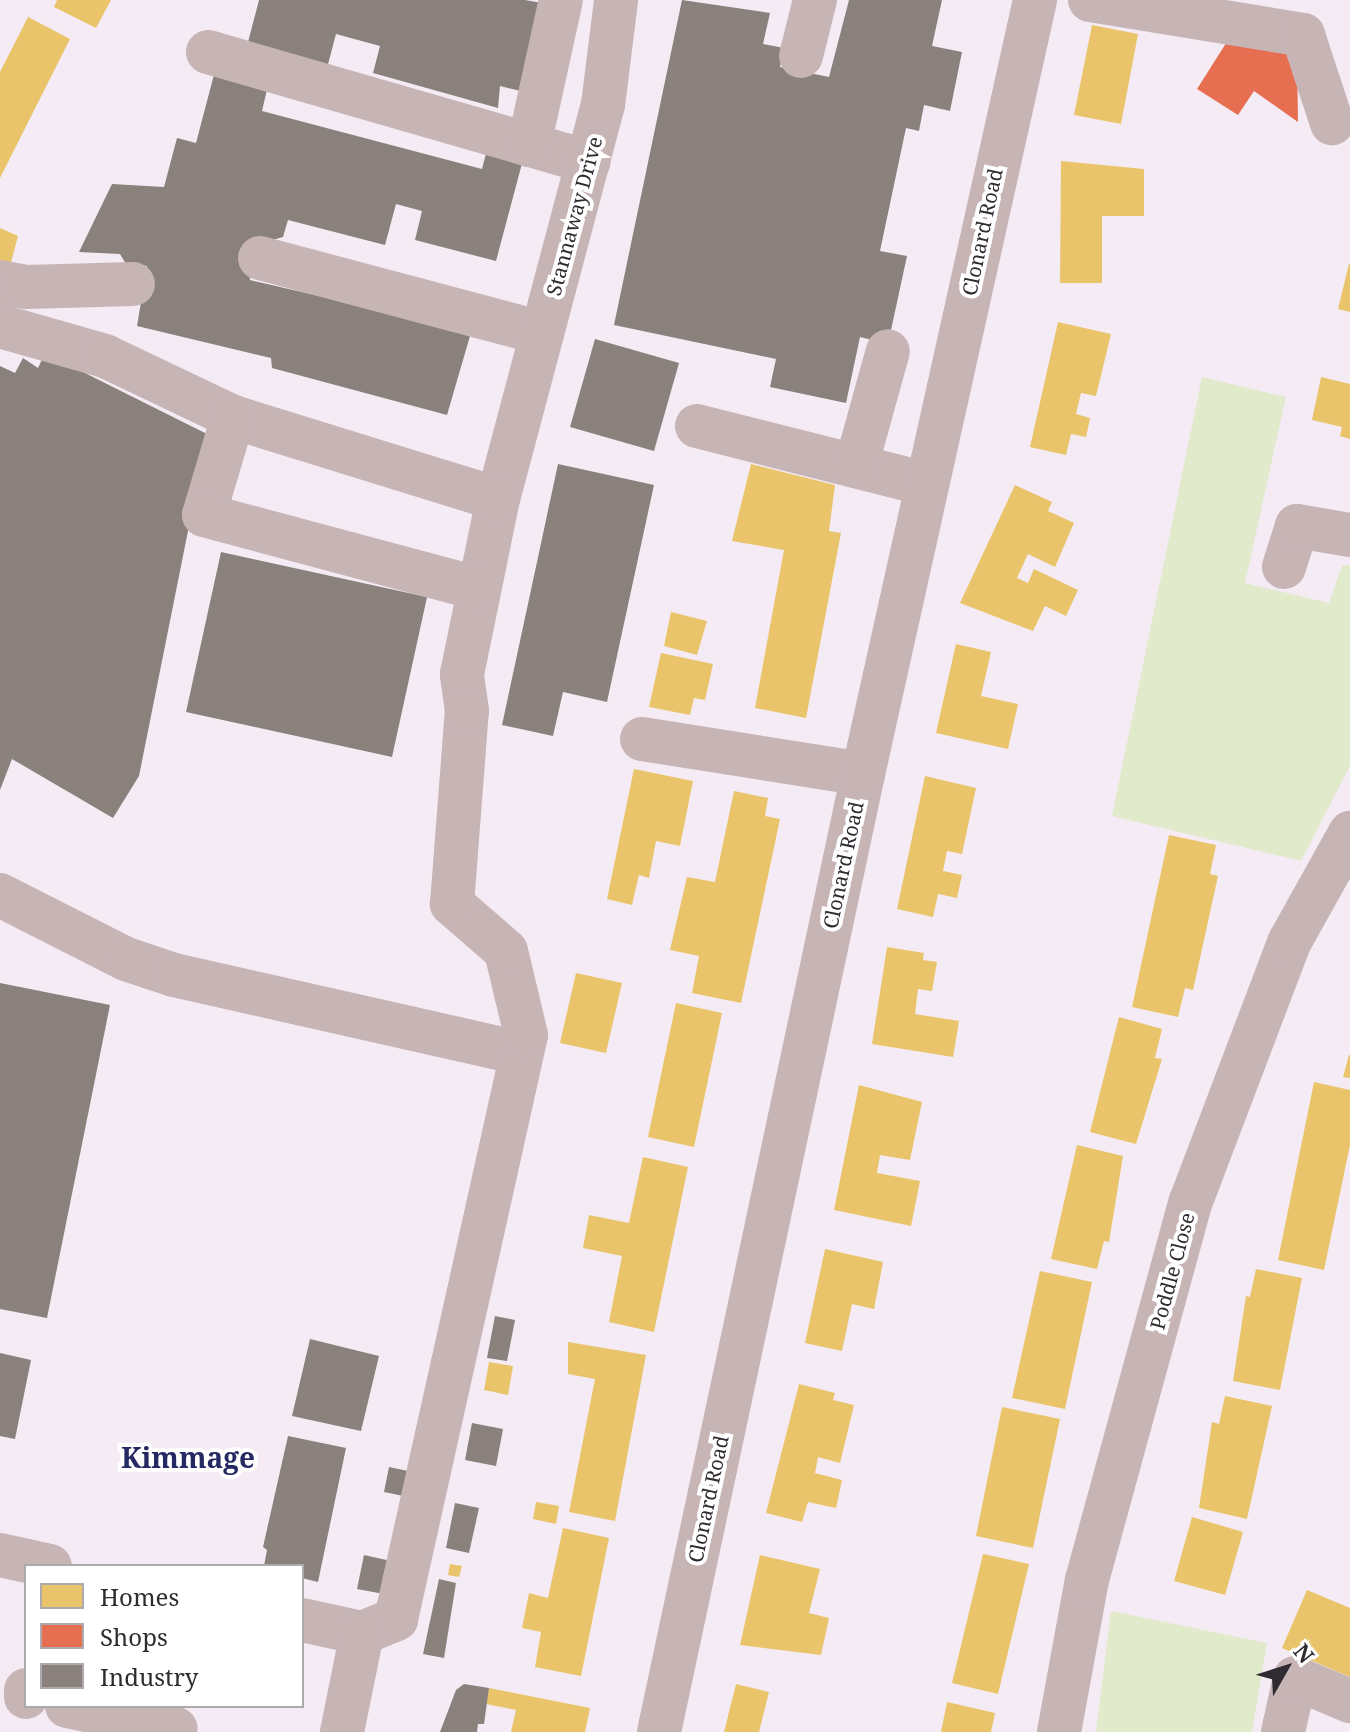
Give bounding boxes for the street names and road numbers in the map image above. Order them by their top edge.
street label: Stannaway Drive [541,134,607,298]
street label: Clonard Road [957,166,1007,298]
street label: Clonard Road [818,799,868,931]
street label: Poddle Close [1145,1210,1199,1332]
street label: Clonard Road [683,1433,733,1565]

